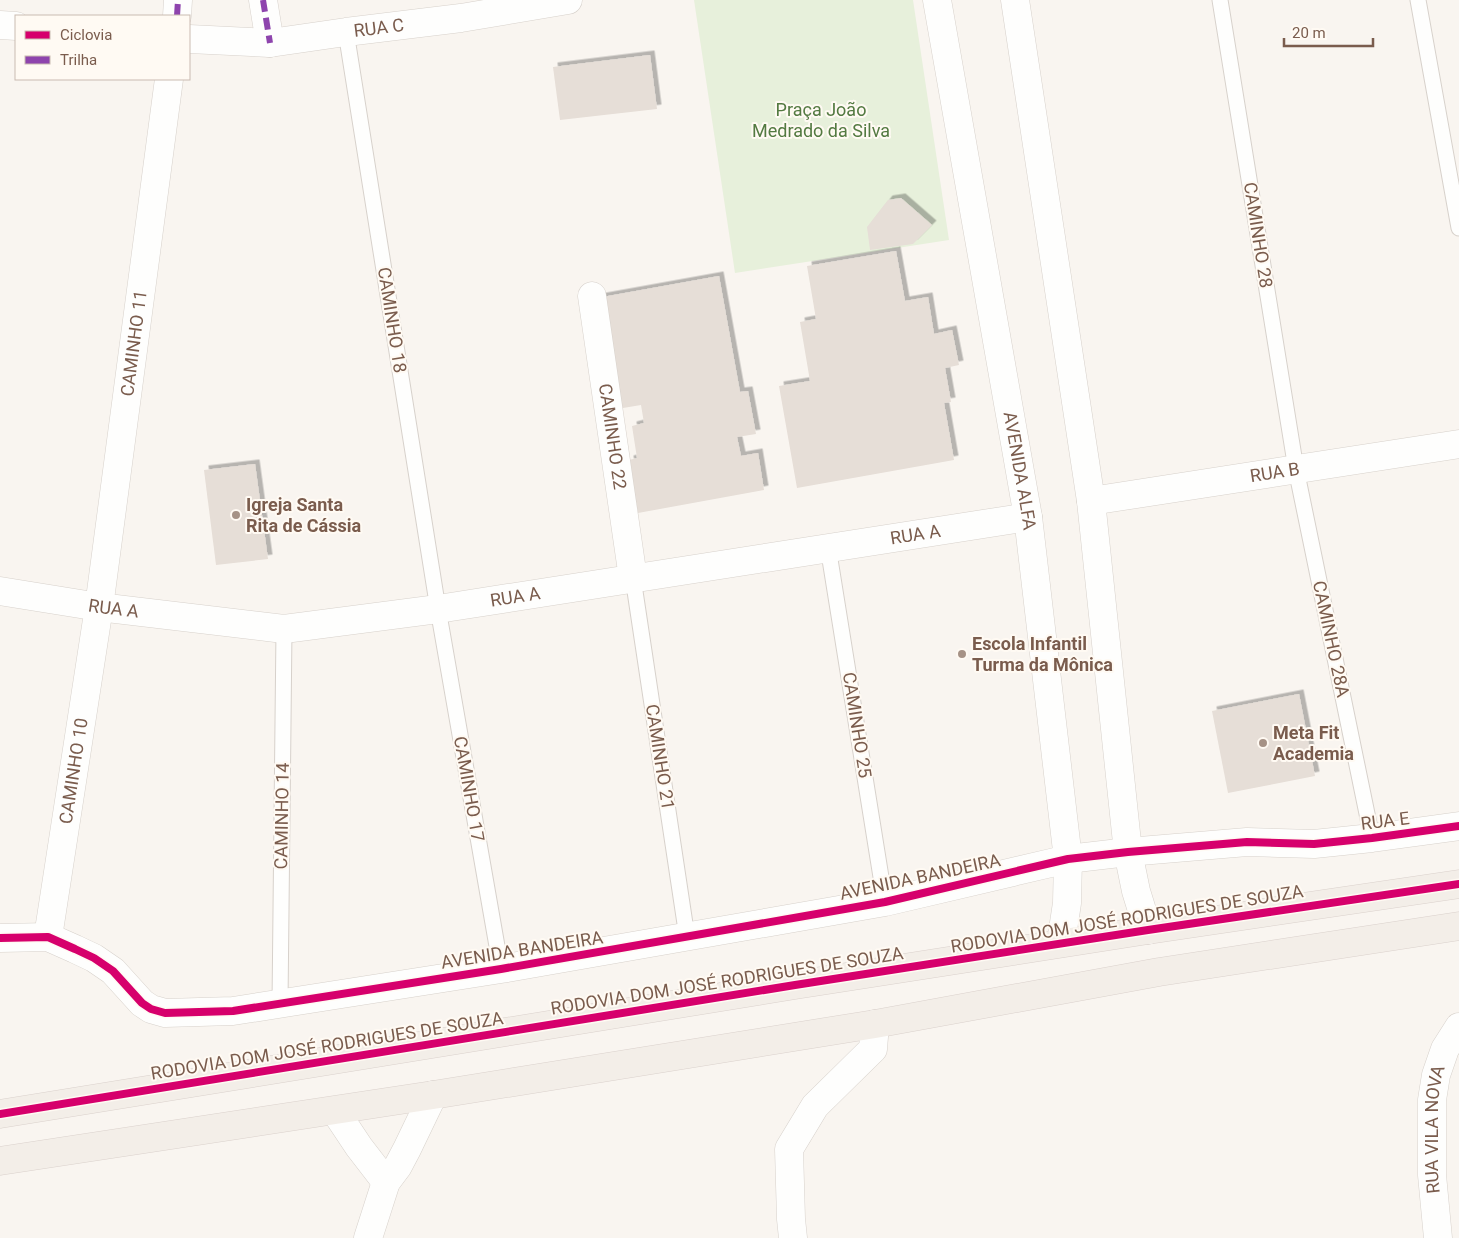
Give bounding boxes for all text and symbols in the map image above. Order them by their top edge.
street label: RUA C [352,14,405,41]
legend [15,15,190,80]
scale bar [1284,15,1373,47]
text: 20 m [1292,24,1326,42]
text: Ciclovia [60,26,112,44]
text: Trilha [60,51,97,69]
park label: Praça João Medrado da Silva [752,99,890,141]
street label: CAMINHO 28 [1240,181,1277,289]
street label: CAMINHO 18 [374,266,411,374]
street label: CAMINHO 11 [116,289,151,398]
street label: CAMINHO 22 [595,382,631,491]
street label: AVENIDA ALFA [1000,410,1040,531]
street label: RUA B [1248,458,1301,486]
place label: Igreja Santa Rita de Cássia [246,494,361,536]
marker: Igreja Santa Rita de Cássia [230,509,242,521]
street label: RUA A [889,520,942,548]
street label: CAMINHO 28A [1309,579,1354,699]
street label: RUA A [489,582,542,611]
street label: RUA A [87,594,140,622]
place label: Escola Infantil Turma da Mônica [972,633,1113,675]
marker: Escola Infantil Turma da Mônica [956,648,968,660]
street label: CAMINHO 25 [839,671,876,779]
street label: CAMINHO 21 [642,703,679,811]
street label: CAMINHO 10 [55,716,92,825]
place label: Meta Fit Academia [1273,722,1354,764]
street label: CAMINHO 17 [450,734,489,843]
marker: Meta Fit Academia [1257,737,1269,749]
street label: CAMINHO 14 [270,762,293,870]
street label: RUA E [1359,807,1411,834]
street label: AVENIDA BANDEIRA [838,849,1002,904]
street label: RODOVIA DOM JOSÉ RODRIGUES DE SOUZA [949,880,1305,957]
street label: AVENIDA BANDEIRA [439,926,605,973]
street label: RODOVIA DOM JOSÉ RODRIGUES DE SOUZA [549,942,905,1019]
street label: RODOVIA DOM JOSÉ RODRIGUES DE SOUZA [149,1007,505,1084]
street label: RUA VILA NOVA [1421,1062,1449,1195]

